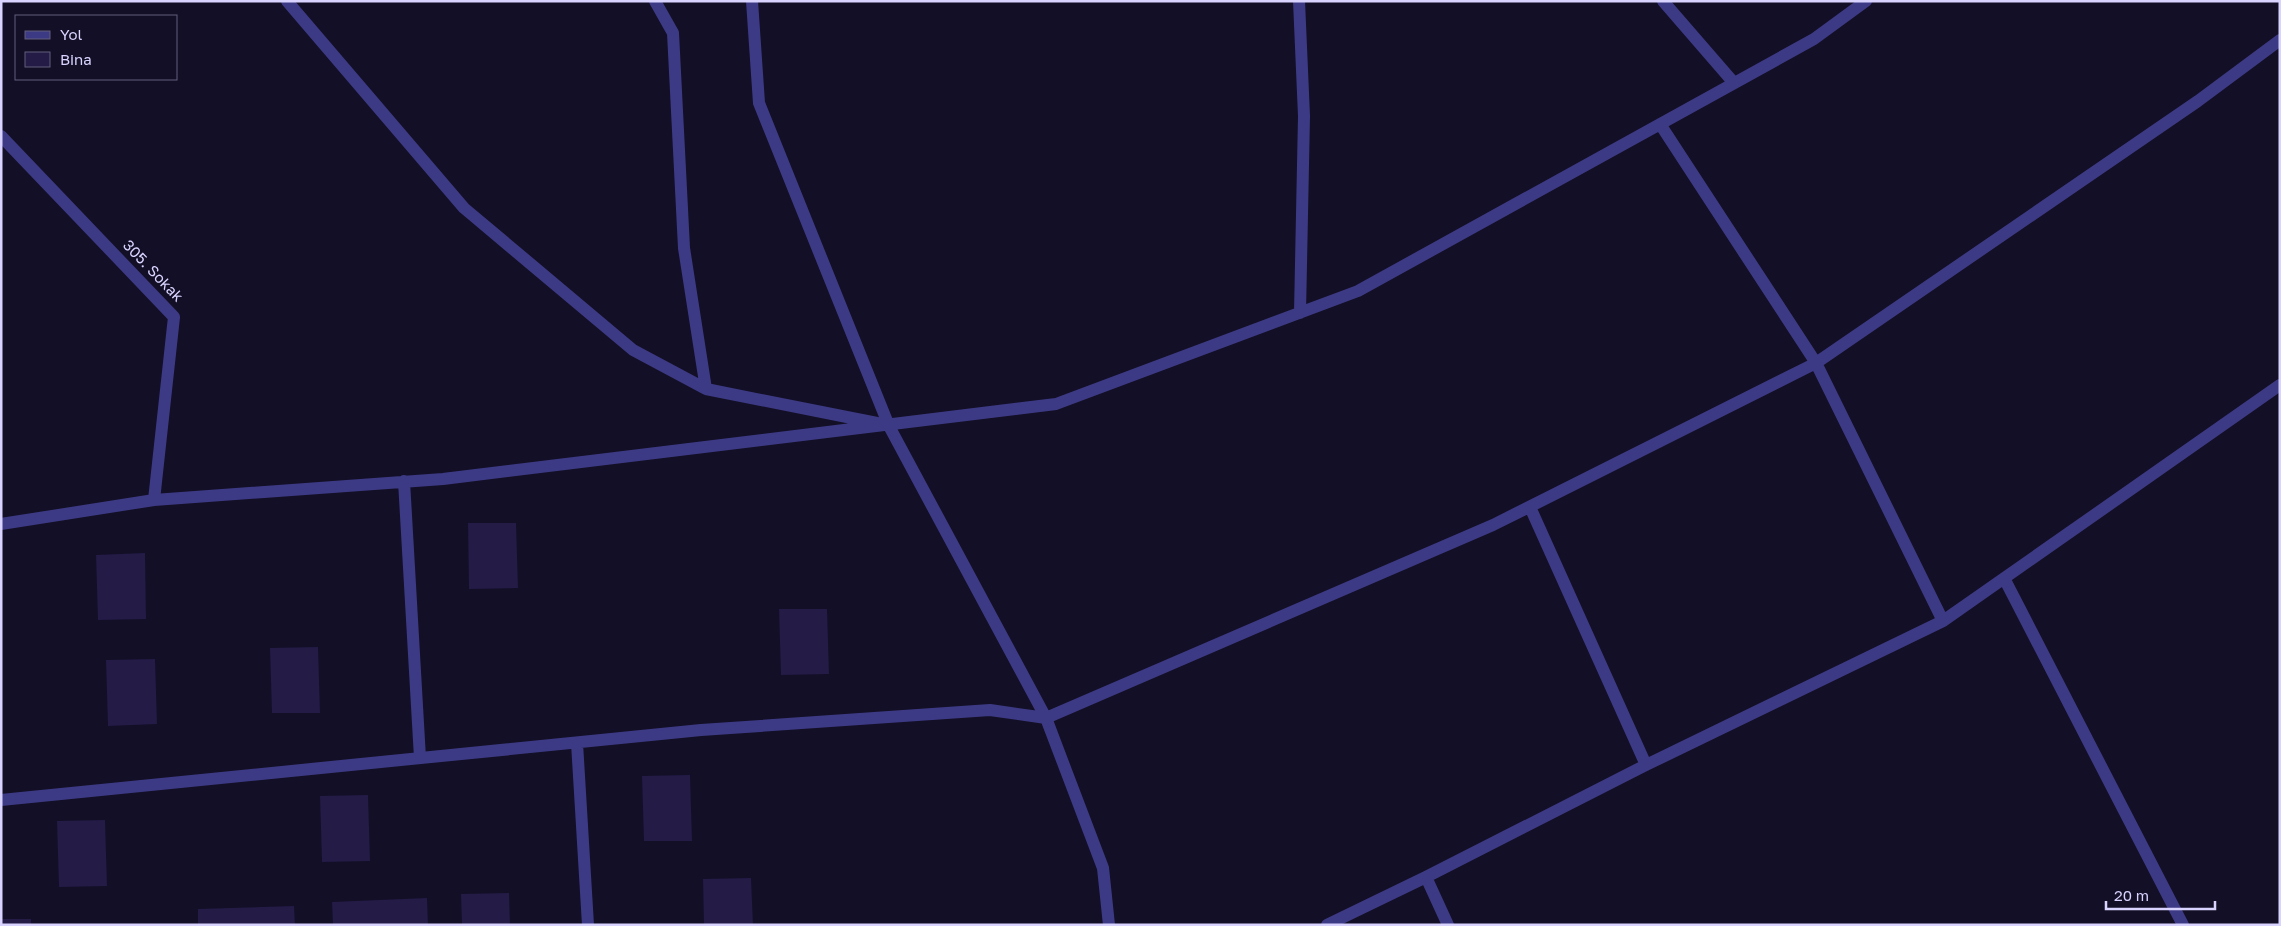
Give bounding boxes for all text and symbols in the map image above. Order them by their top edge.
legend [15,15,178,80]
text: Yol [60,25,82,43]
text: Bina [60,50,92,68]
street label: 305. Sokak [120,236,188,305]
scale bar [2106,878,2215,910]
text: 20 m [2114,886,2149,904]

